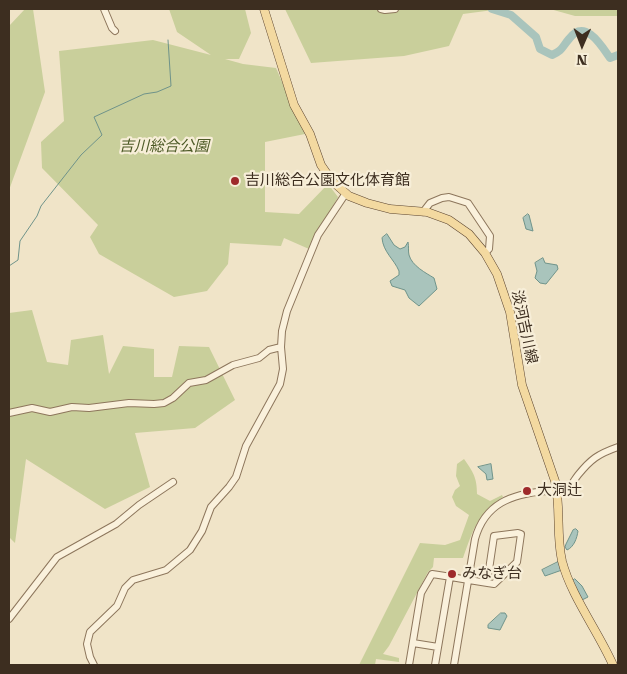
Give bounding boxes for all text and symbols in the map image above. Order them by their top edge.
north arrow [557,20,607,70]
text: N [576,52,587,68]
park label: 吉川総合公園 [119,138,209,156]
place label: 吉川総合公園文化体育館 [245,172,410,190]
marker: 吉川総合公園文化体育館 [229,175,241,187]
street label: 淡河吉川線 [507,288,541,366]
place label: 大洞辻 [537,482,582,500]
marker: 大洞辻 [521,485,533,497]
place label: みなぎ台 [462,565,522,583]
marker: みなぎ台 [446,568,458,580]

